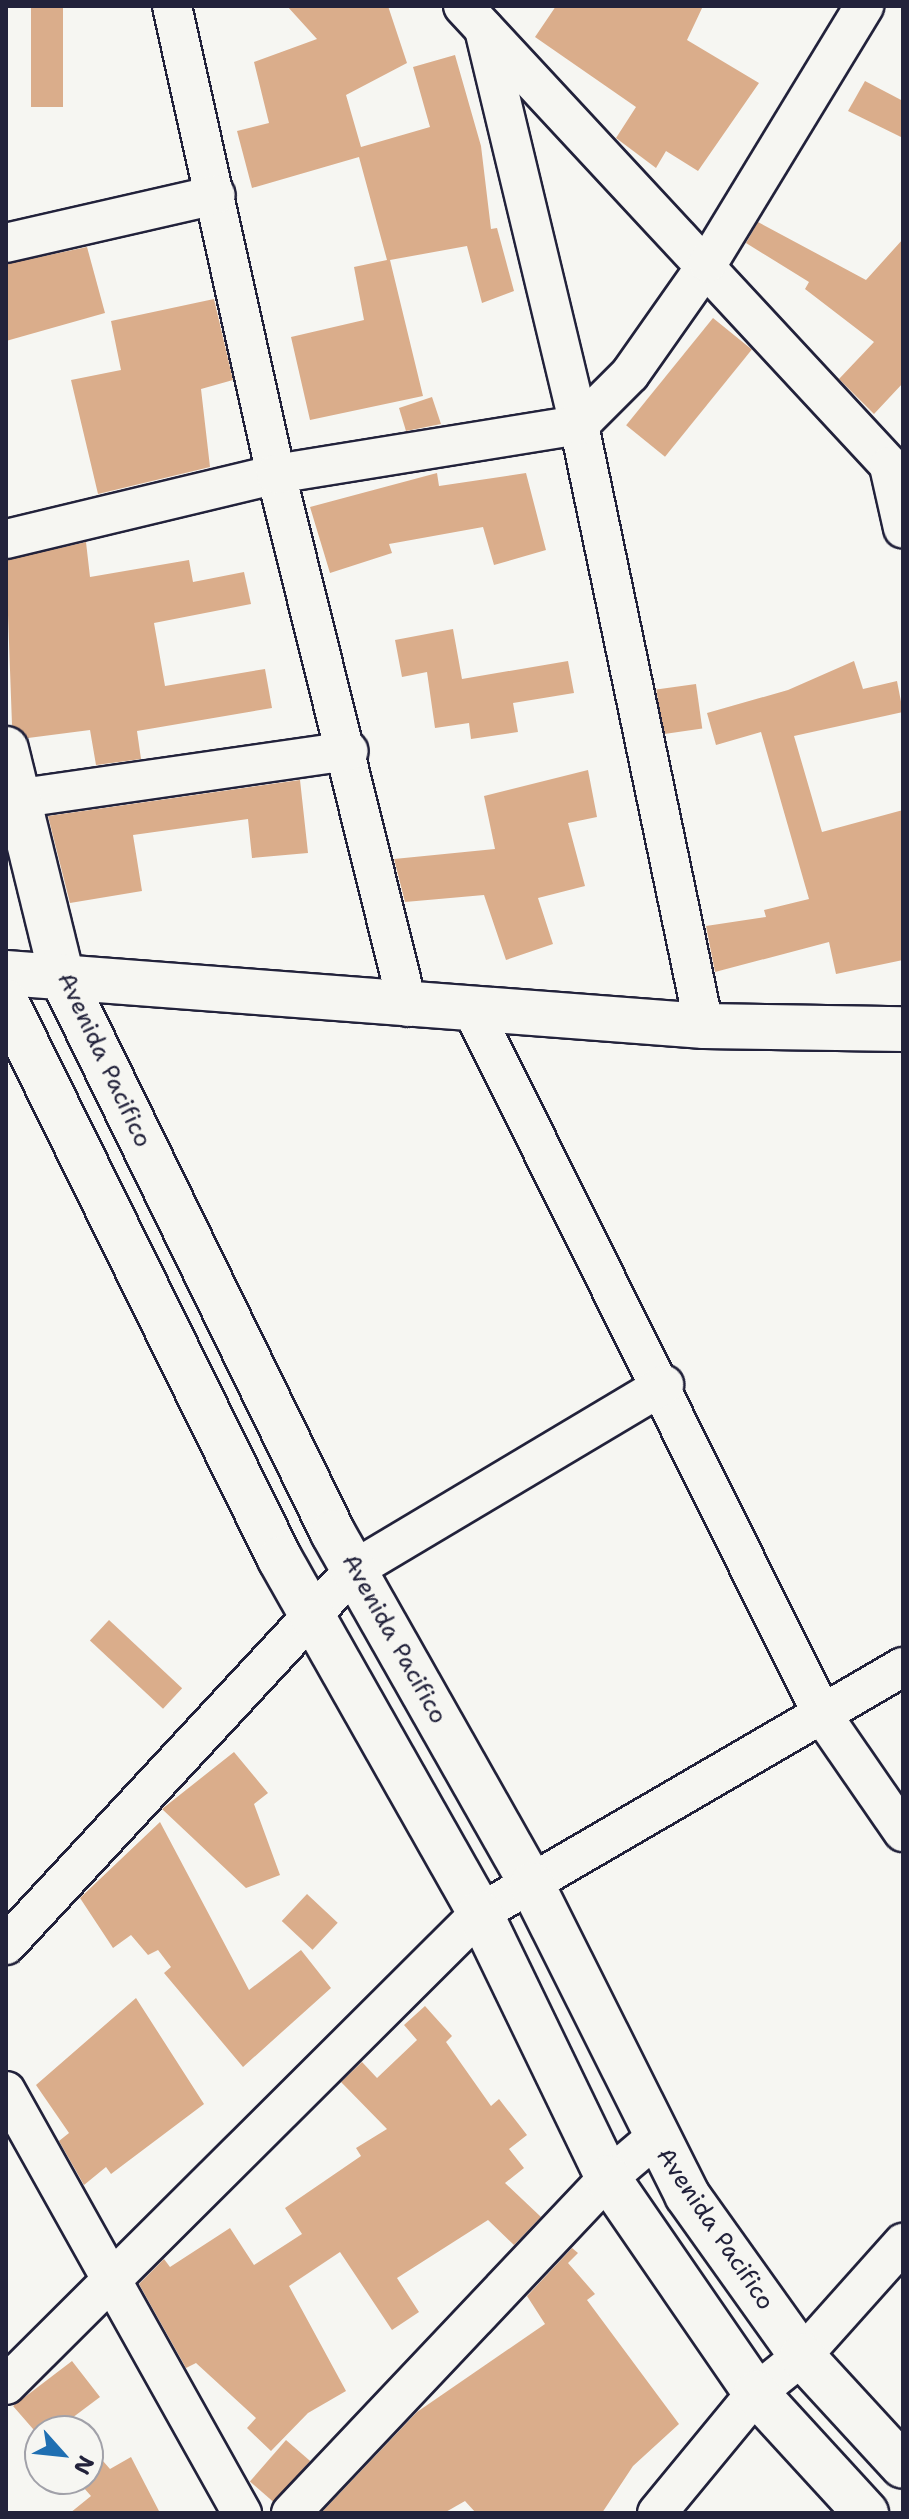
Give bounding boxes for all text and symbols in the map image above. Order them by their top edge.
street label: Avenida Pacifico [51,968,157,1152]
street label: Avenida Pacifico [335,1549,453,1729]
street label: Avenida Pacifico [650,2142,780,2316]
north arrow [24,2415,104,2495]
text: N [67,2451,101,2480]

